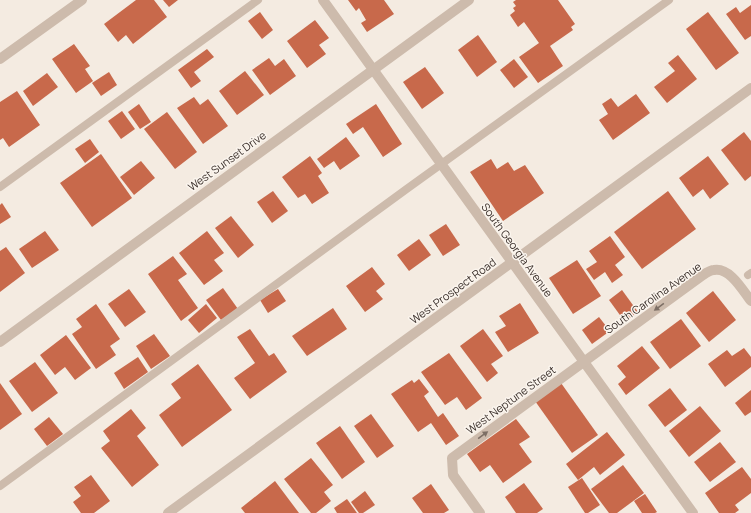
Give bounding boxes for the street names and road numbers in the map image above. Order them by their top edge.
street label: West Sunset Drive [185,127,269,194]
street label: South Georgia Avenue [478,200,557,300]
street label: West Prospect Road [407,254,499,327]
street label: South Carolina Avenue [601,258,705,337]
street label: West Neptune Street [463,362,558,437]

